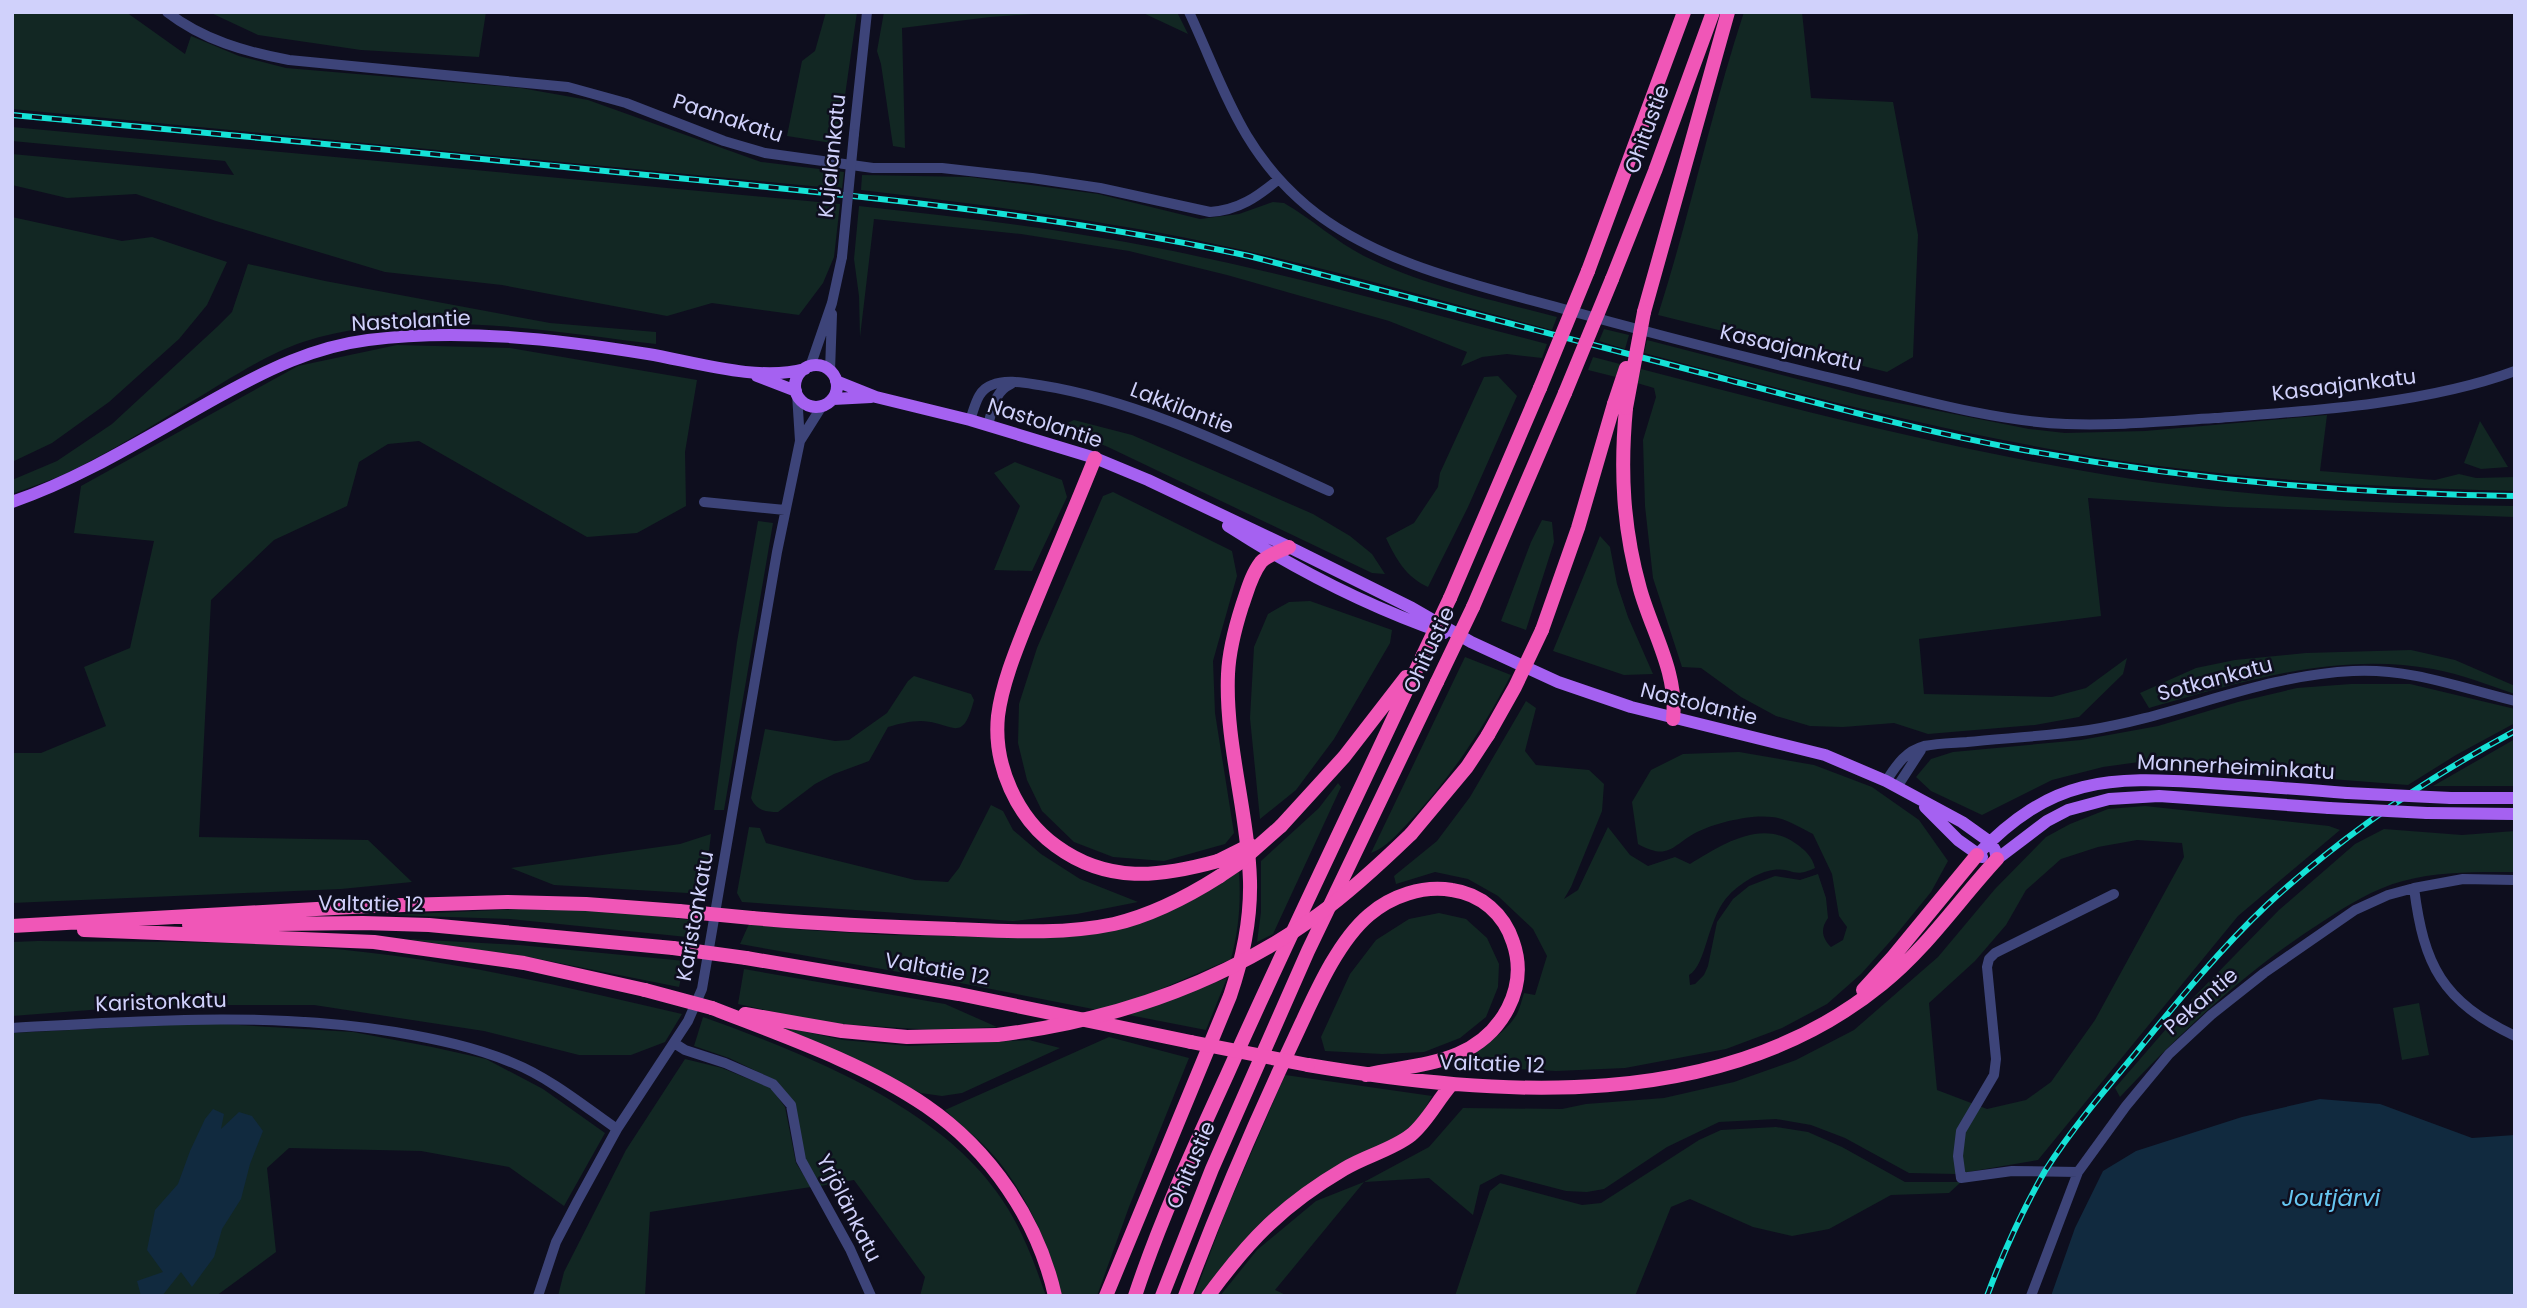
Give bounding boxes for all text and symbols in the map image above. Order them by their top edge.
street label: Ohitustie [1617,80,1676,177]
street label: Paanakatu [669,86,787,149]
street label: Kujalankatu [811,93,852,219]
street label: Nastolantie [350,303,471,338]
street label: Kasaajankatu [1717,317,1865,378]
street label: Kasaajankatu [2270,361,2418,408]
street label: Lakkilantie [1126,375,1238,441]
street label: Nastolantie [984,390,1107,455]
street label: Ohitustie [1396,602,1461,698]
street label: Sotkankatu [2154,649,2276,708]
street label: Nastolantie [1638,675,1761,732]
street label: Mannerheiminkatu [2136,747,2336,786]
street label: Karistonkatu [669,849,720,983]
street label: Valtatie 12 [318,888,424,919]
street label: Valtatie 12 [883,945,992,992]
street label: Pekantie [2157,960,2244,1041]
street label: Karistonkatu [95,985,227,1018]
street label: Valtatie 12 [1439,1047,1545,1080]
street label: Ohitustie [1159,1116,1222,1213]
street label: Yrjölänkatu [810,1149,889,1267]
water label: Joutjärvi [2282,1182,2381,1214]

